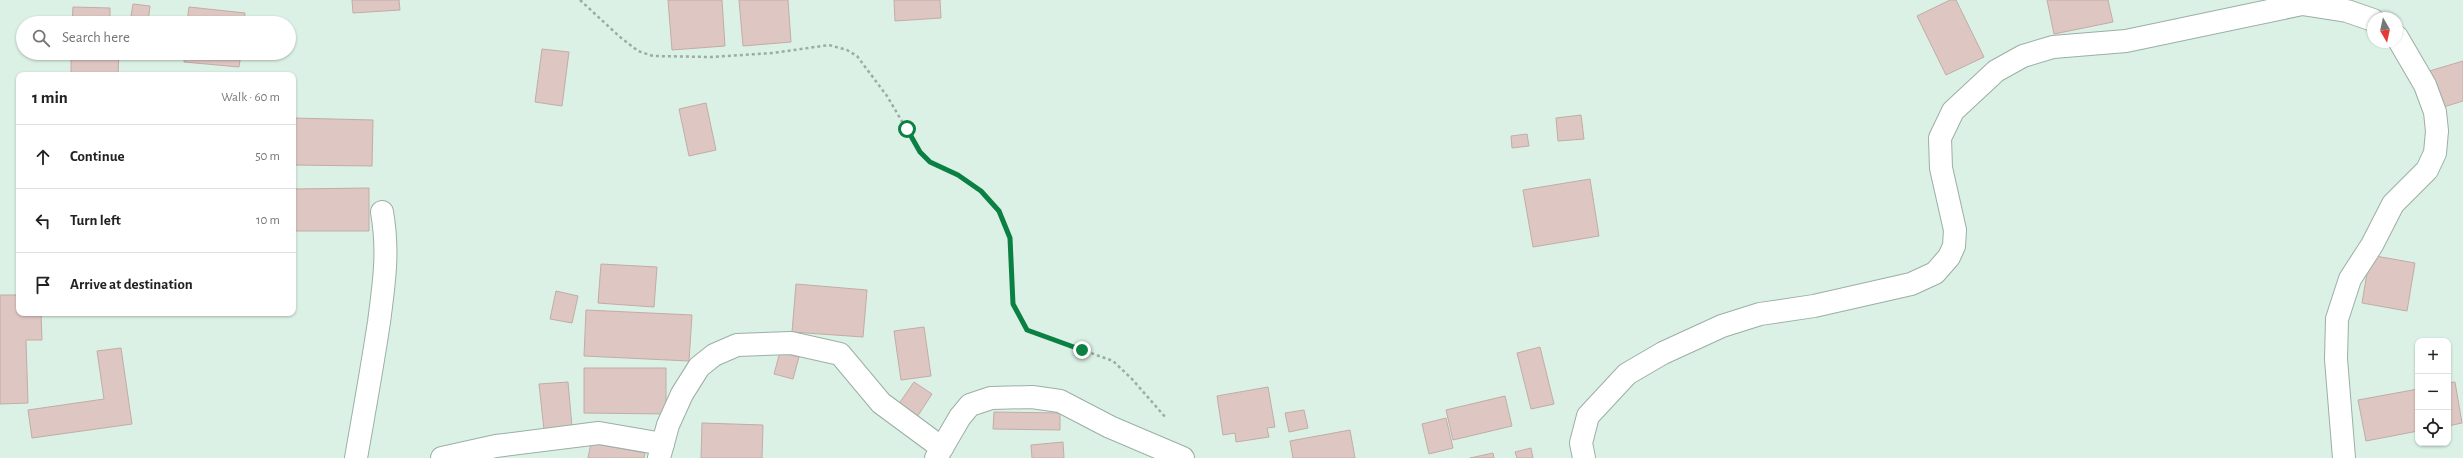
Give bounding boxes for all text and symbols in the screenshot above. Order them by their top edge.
north arrow [2367,12,2403,48]
search box [16,16,296,60]
icon: search [30,27,52,49]
text: Search here [62,30,130,45]
text: 1 min [32,89,68,106]
text: Walk · 60 m [221,91,280,104]
route start [898,120,916,138]
icon: ahead [32,146,54,168]
text: Continue [70,149,125,164]
text: 50 m [255,150,280,163]
icon: left [32,210,54,232]
text: Turn left [70,213,121,228]
text: 10 m [256,214,280,227]
icon: arrive [32,274,54,296]
text: Arrive at destination [70,277,193,292]
map controls [2415,338,2451,446]
button: + [2415,338,2451,374]
route end [1073,341,1091,359]
button: − [2415,374,2451,410]
button: locate [2415,410,2451,446]

